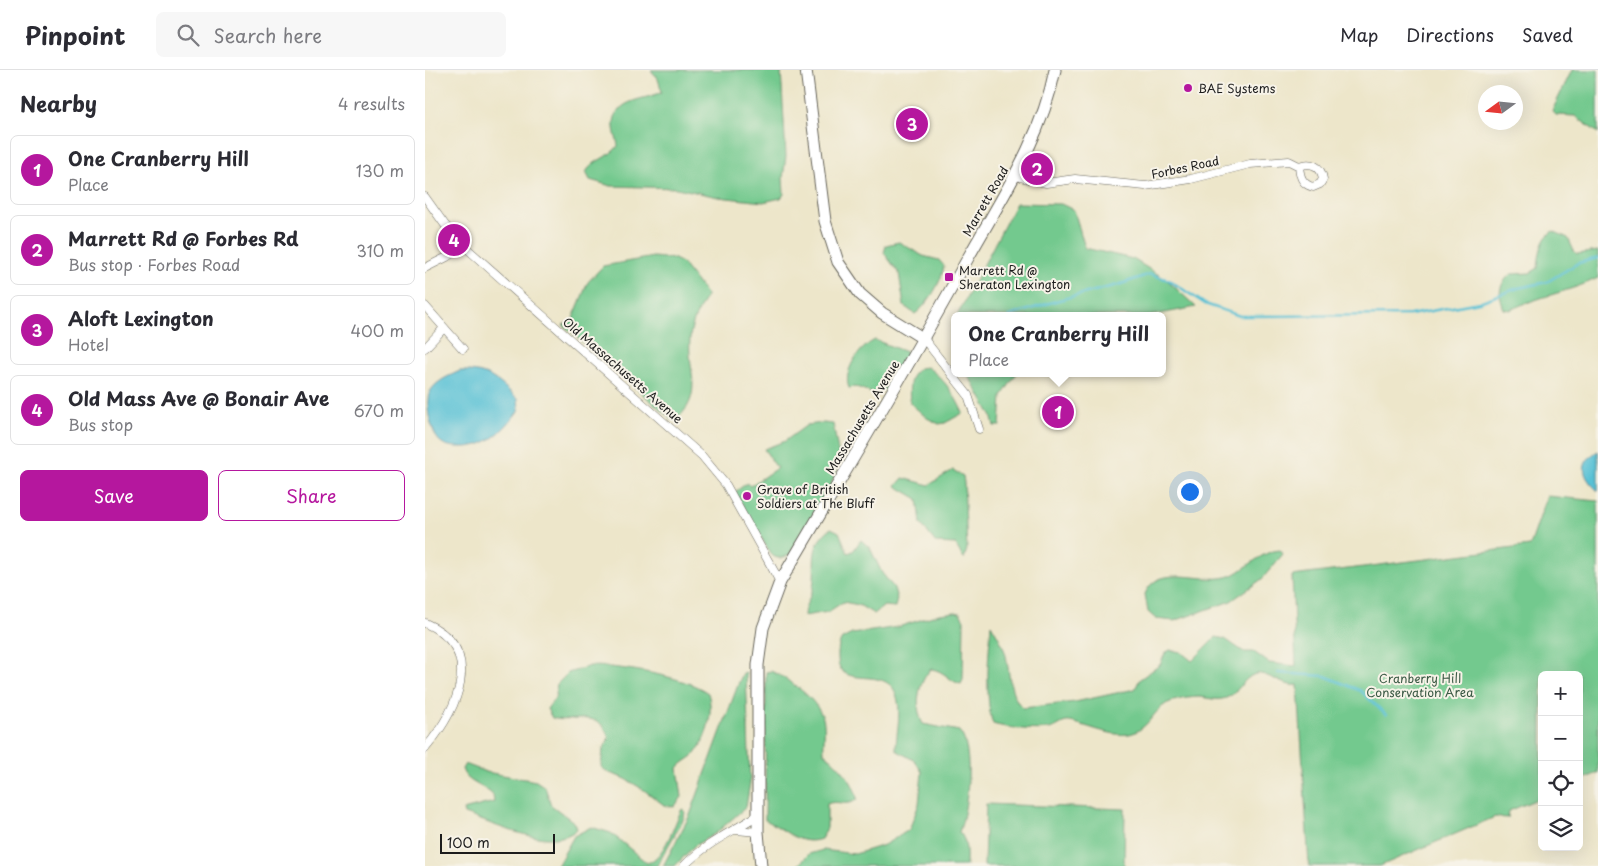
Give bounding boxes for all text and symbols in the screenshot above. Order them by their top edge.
search box [156,12,506,57]
text: Pinpoint [25,17,126,53]
icon: search [174,21,202,49]
text: Search here [214,21,322,49]
text: Map [1340,21,1378,48]
text: Directions [1406,21,1494,48]
text: Saved [1522,21,1573,48]
place label: BAE Systems [1198,79,1276,97]
marker: BAE Systems [1182,82,1194,94]
north arrow [1478,85,1523,130]
text: Nearby [20,87,97,119]
text: 4 results [338,91,405,115]
pin: 3 [896,105,928,143]
text: One Cranberry Hill [68,144,249,172]
pin: 2 [1021,150,1053,188]
street label: Forbes Road [1149,151,1221,183]
text: 1 [33,158,41,182]
text: 130 m [356,158,404,182]
street label: Marrett Road [958,163,1012,239]
text: Place [68,172,109,196]
pin: 4 [438,221,470,259]
text: Marrett Rd @ Forbes Rd [68,224,299,252]
text: 2 [31,238,43,262]
text: 310 m [356,238,404,262]
text: Bus stop · Forbes Road [68,252,240,276]
place label: Marrett Rd @ Sheraton Lexington [959,261,1070,293]
marker: Marrett Rd @ Sheraton Lexington [943,271,955,283]
text: Aloft Lexington [68,304,214,332]
popup [951,312,1166,377]
street label: Old Massachusetts Avenue [559,313,687,428]
text: 3 [32,318,42,342]
text: 400 m [351,318,404,342]
text: One Cranberry Hill [968,319,1149,347]
text: Hotel [68,332,109,356]
text: Place [968,347,1009,371]
street label: Massachusetts Avenue [821,356,903,477]
text: Old Mass Ave @ Bonair Ave [68,384,329,412]
pin: 1 [1042,393,1074,431]
text: 4 [32,398,42,422]
text: 670 m [354,398,404,422]
text: Bus stop [68,412,133,436]
button: Save [20,470,208,521]
button: Share [218,470,405,521]
your location [1177,479,1203,505]
place label: Grave of British Soldiers at The Bluff [757,480,875,512]
marker: Grave of British Soldiers at The Bluff [741,490,753,502]
park label: Cranberry Hill Conservation Area [1366,669,1474,701]
map controls [1538,671,1583,851]
button: + [1538,671,1583,716]
button: − [1538,716,1583,761]
button: locate [1538,761,1583,806]
button: layers [1538,806,1583,851]
scale bar [440,831,555,854]
text: 100 m [447,832,490,853]

